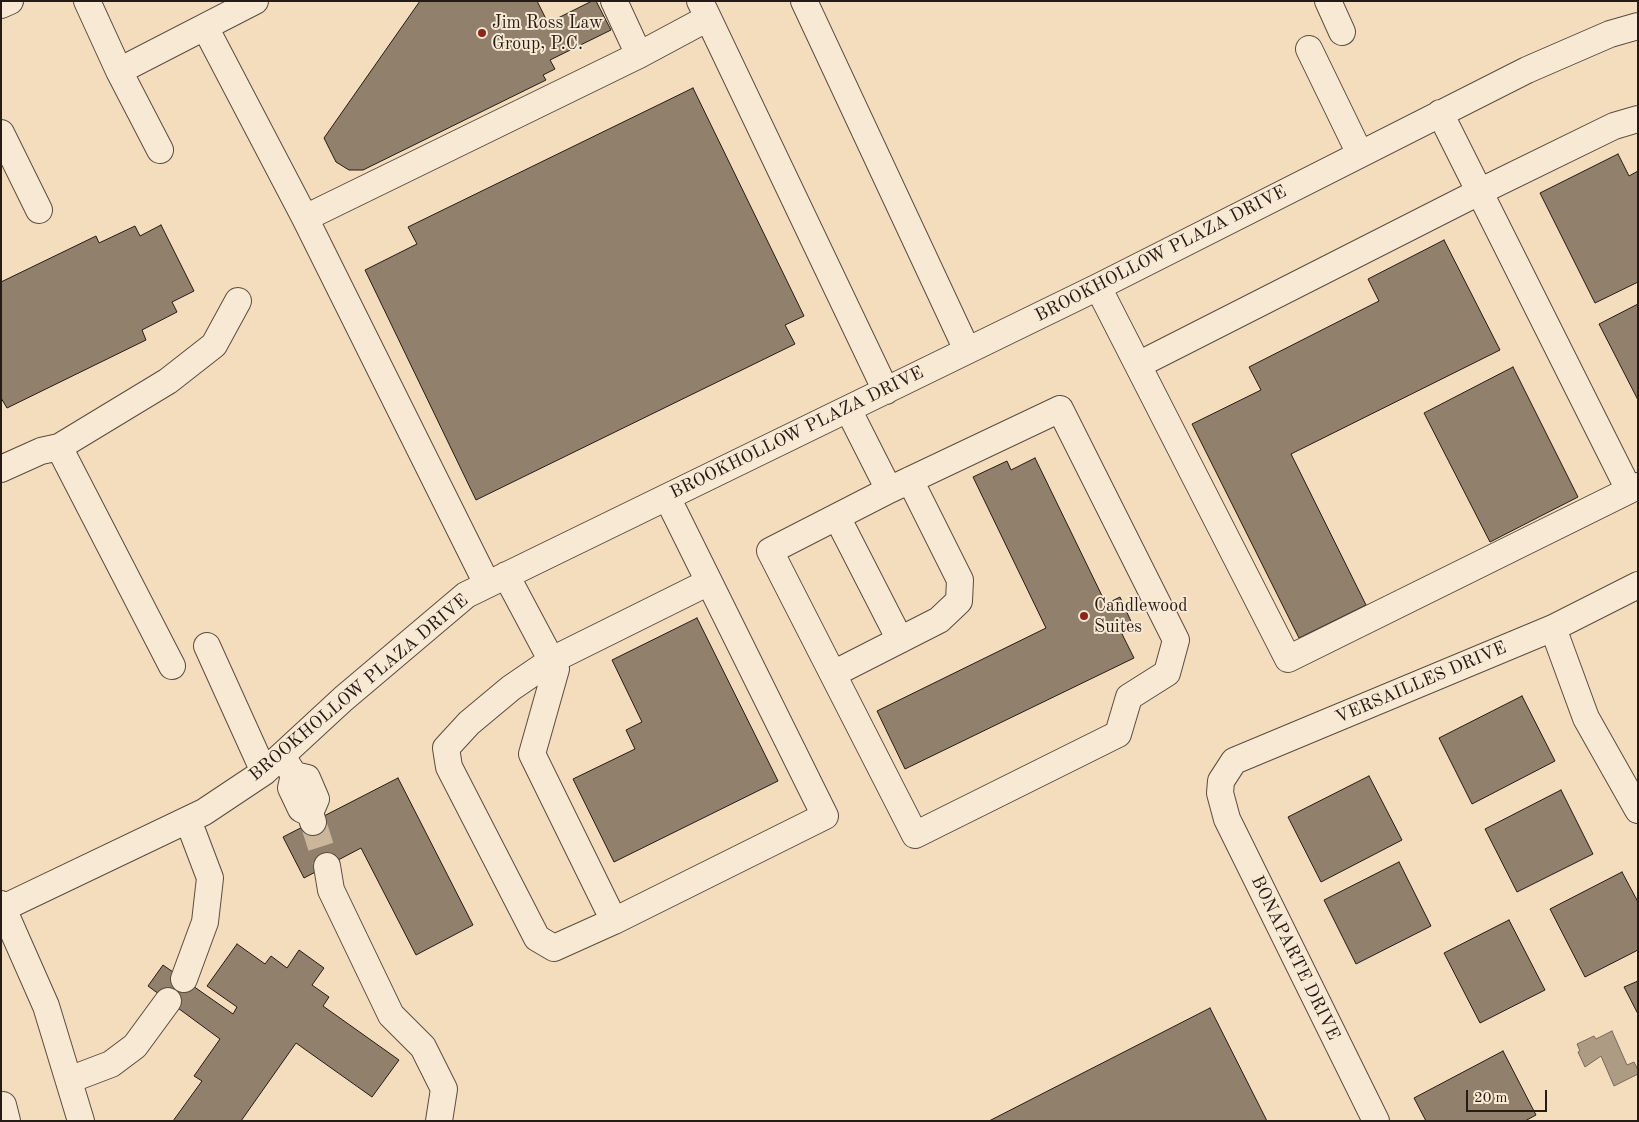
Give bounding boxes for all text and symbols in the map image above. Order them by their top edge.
place label: Jim Ross Law Group, P.C. [492,12,603,54]
marker: Jim Ross Law Group, P.C. [476,27,488,39]
street label: BROOKHOLLOW PLAZA DRIVE [1032,181,1290,327]
street label: BROOKHOLLOW PLAZA DRIVE [667,362,927,504]
street label: BROOKHOLLOW PLAZA DRIVE [245,590,473,786]
place label: Candlewood Suites [1094,595,1188,638]
marker: Candlewood Suites [1078,610,1090,622]
street label: VERSAILLES DRIVE [1332,637,1510,729]
street label: BONAPARTE DRIVE [1246,872,1344,1044]
scale bar [1469,1080,1550,1112]
text: 20 m [1474,1091,1508,1106]

